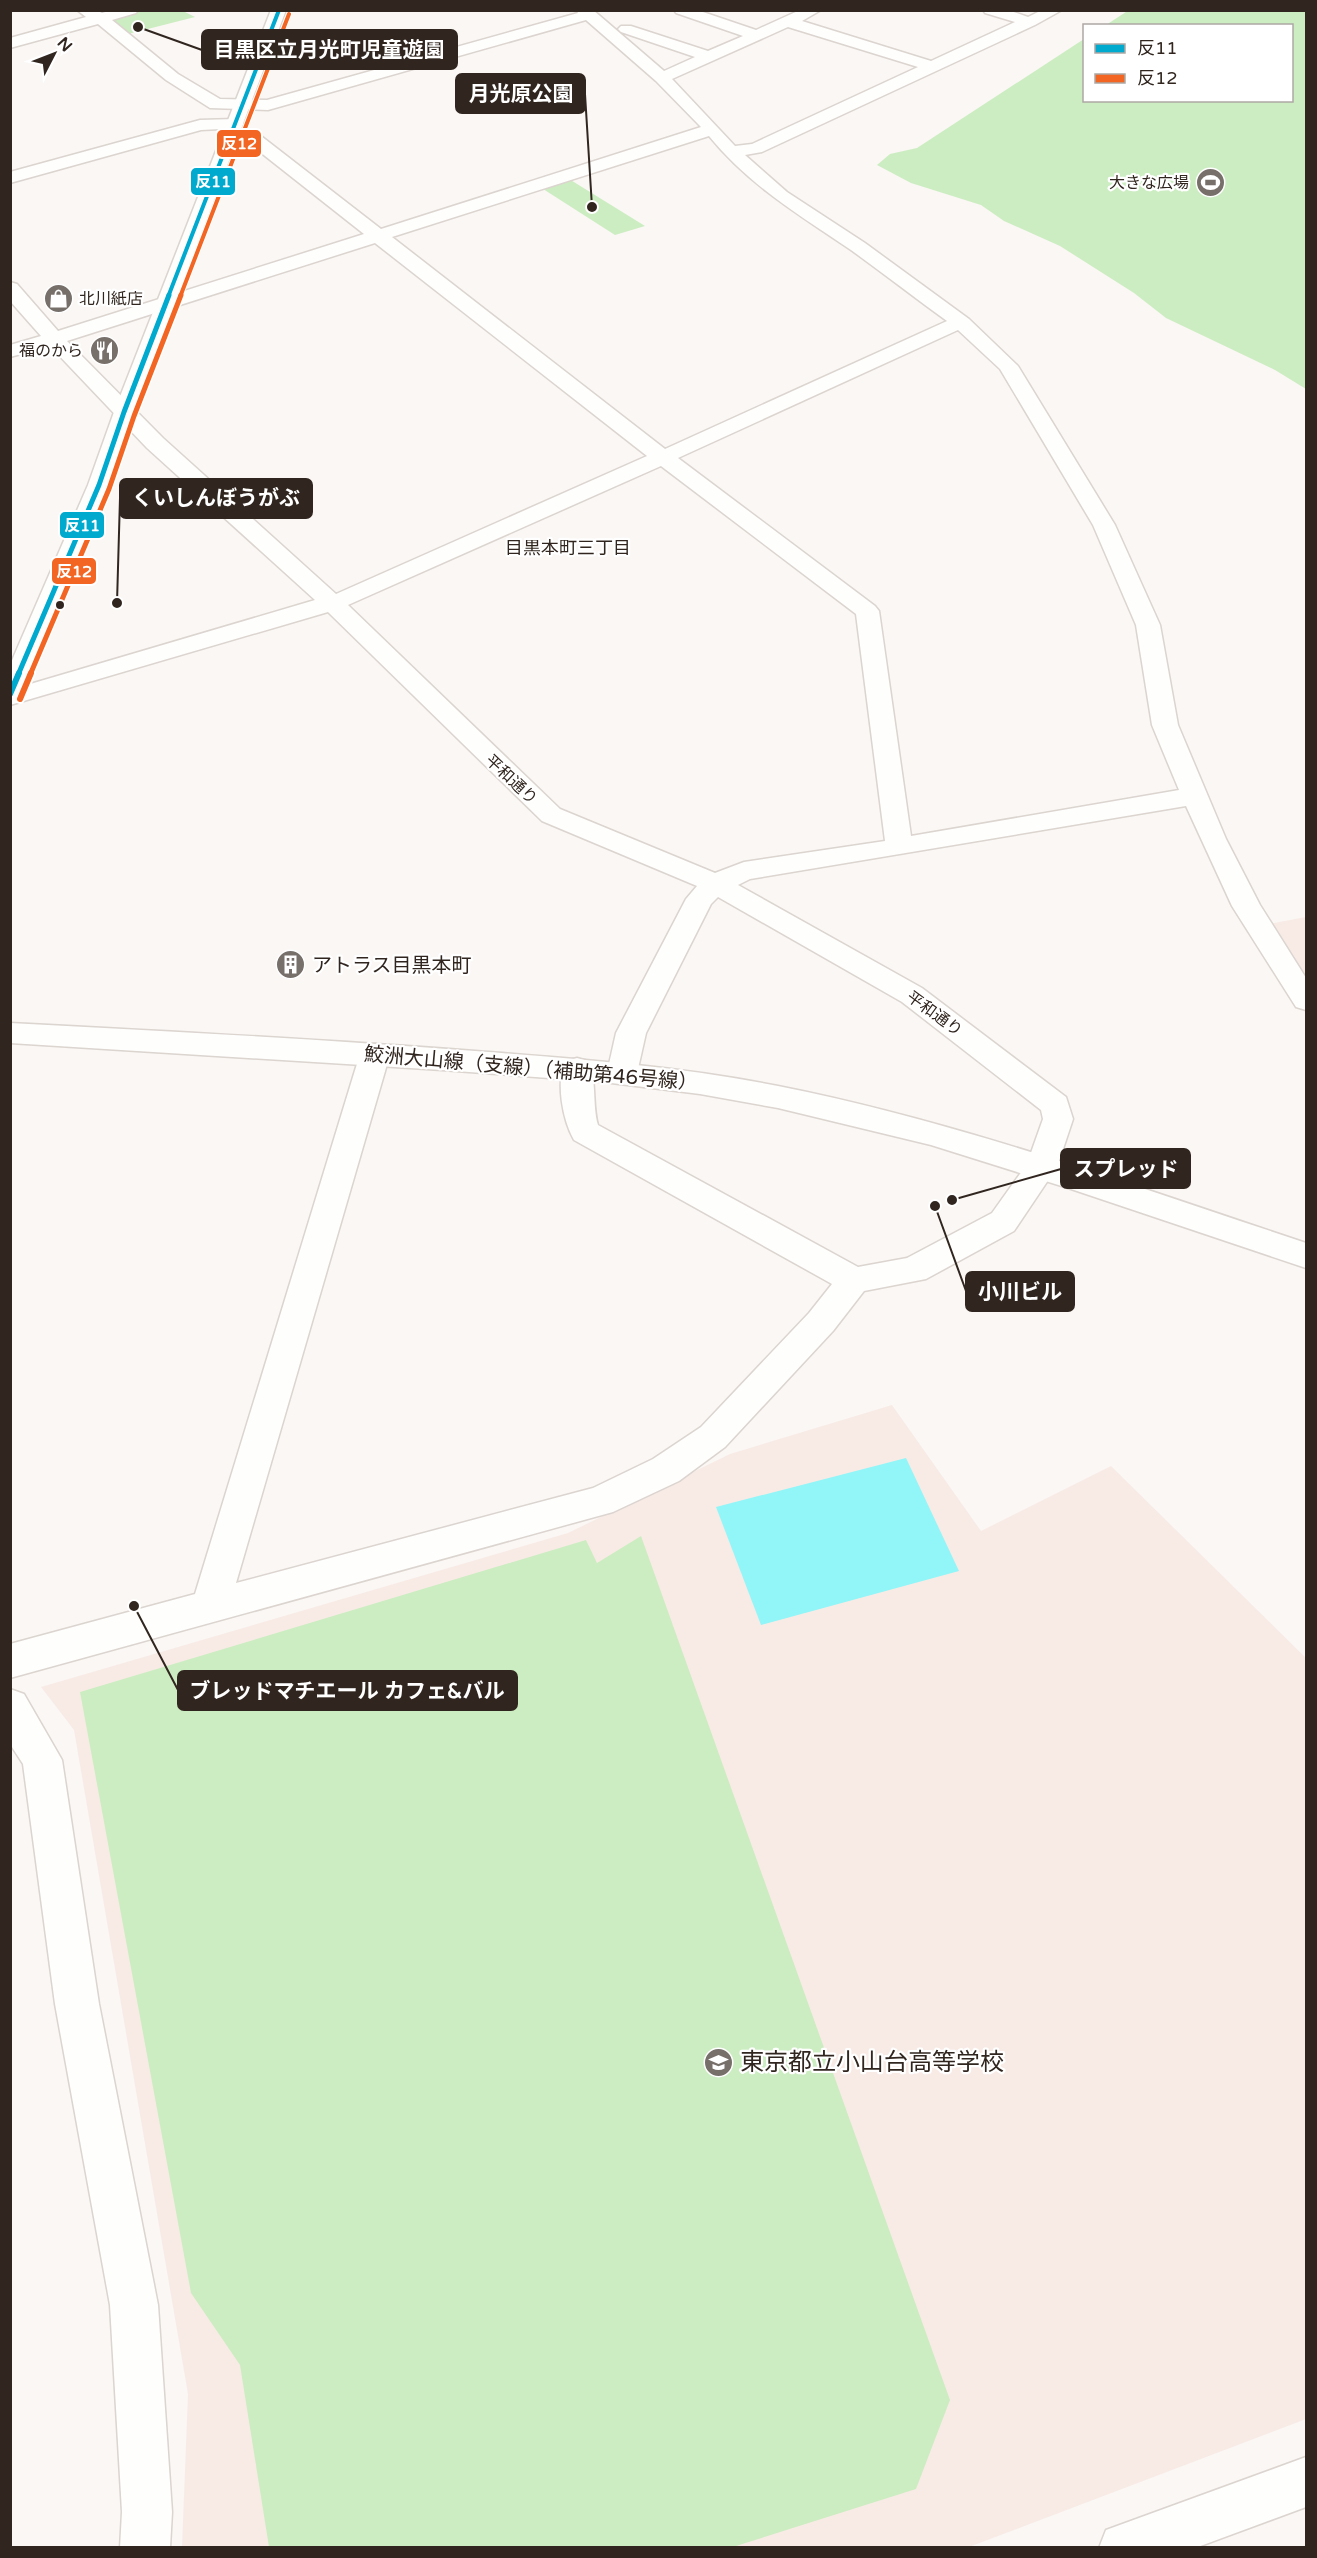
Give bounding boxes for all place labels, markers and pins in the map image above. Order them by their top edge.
callout: 目黒区立月光町児童遊園 [202,30,457,69]
callout: 月光原公園 [456,74,585,113]
sports icon: 大きな広場 [1194,166,1226,198]
place label: 大きな広場 [1109,173,1189,193]
shop icon: 北川紙店 [42,282,74,314]
place label: 北川紙店 [79,289,143,309]
restaurant icon: 福のから [88,334,120,366]
place label: 福のから [19,341,83,361]
callout: くいしんぼうがぶ [120,479,312,518]
unlabelled marker [54,599,66,611]
building icon: アトラス目黒本町 [275,949,307,981]
place label: アトラス目黒本町 [312,954,472,978]
callout: スプレッド [1061,1149,1190,1188]
callout: 小川ビル [966,1272,1074,1311]
callout: ブレッドマチエール カフェ&バル [178,1671,517,1710]
school or university icon: 東京都立小山台高等学校 [703,2046,735,2078]
place label: 東京都立小山台高等学校 [740,2048,1004,2077]

